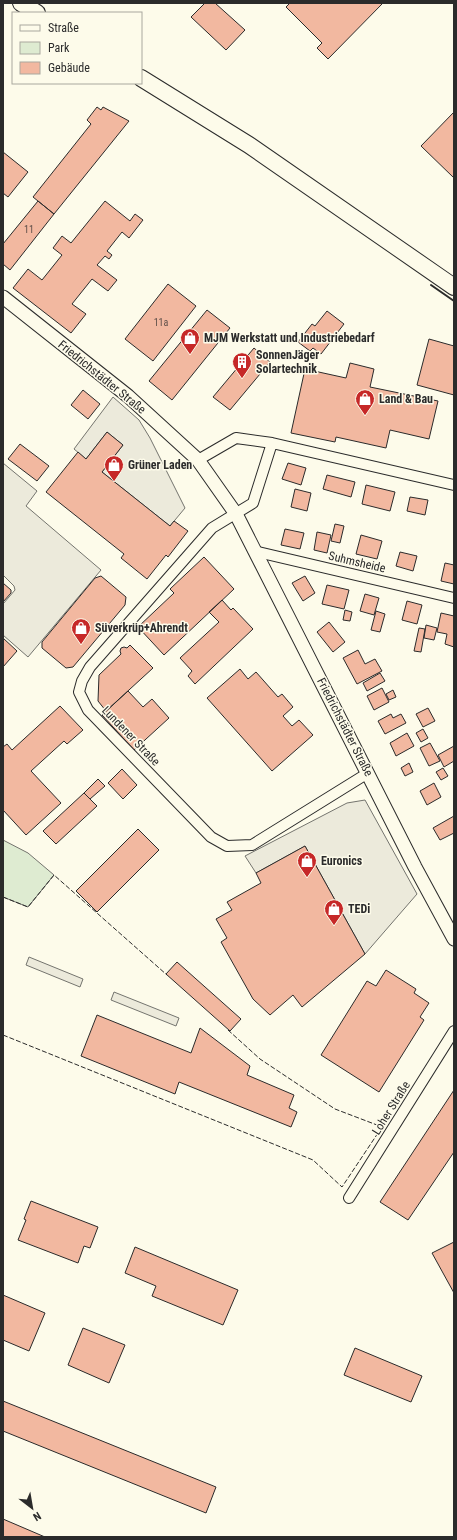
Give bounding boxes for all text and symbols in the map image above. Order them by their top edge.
legend [12,12,142,84]
text: Straße [48,21,79,35]
text: Park [48,41,70,55]
text: Gebäude [48,61,90,75]
house number: 11 [24,224,34,235]
house number: 11a [154,317,169,328]
shop icon: MJM Werkstatt und Industriebedarf [179,327,201,355]
place label: MJM Werkstatt und Industriebedarf [204,331,375,345]
street label: Friedrichstädter Straße [55,337,149,417]
place label: SonnenJäger Solartechnik [256,348,319,376]
building icon: SonnenJäger Solartechnik [231,351,253,379]
shop icon: Land & Bau [354,388,376,416]
place label: Land & Bau [379,392,433,406]
shop icon: Grüner Laden [103,454,125,482]
place label: Grüner Laden [128,458,192,472]
street label: Suhmsheide [327,549,387,575]
shop icon: Süverkrüp+Ahrendt [70,617,92,645]
place label: Süverkrüp+Ahrendt [95,621,188,635]
street label: Friedrichstädter Straße [314,675,376,779]
street label: Lundener Straße [99,703,163,769]
shop icon: Euronics [296,850,318,878]
place label: Euronics [321,854,363,868]
shop icon: TEDi [323,898,345,926]
place label: TEDi [348,902,370,916]
street label: Loher Straße [369,1078,413,1137]
north arrow [12,1488,52,1528]
text: N [30,1509,43,1524]

